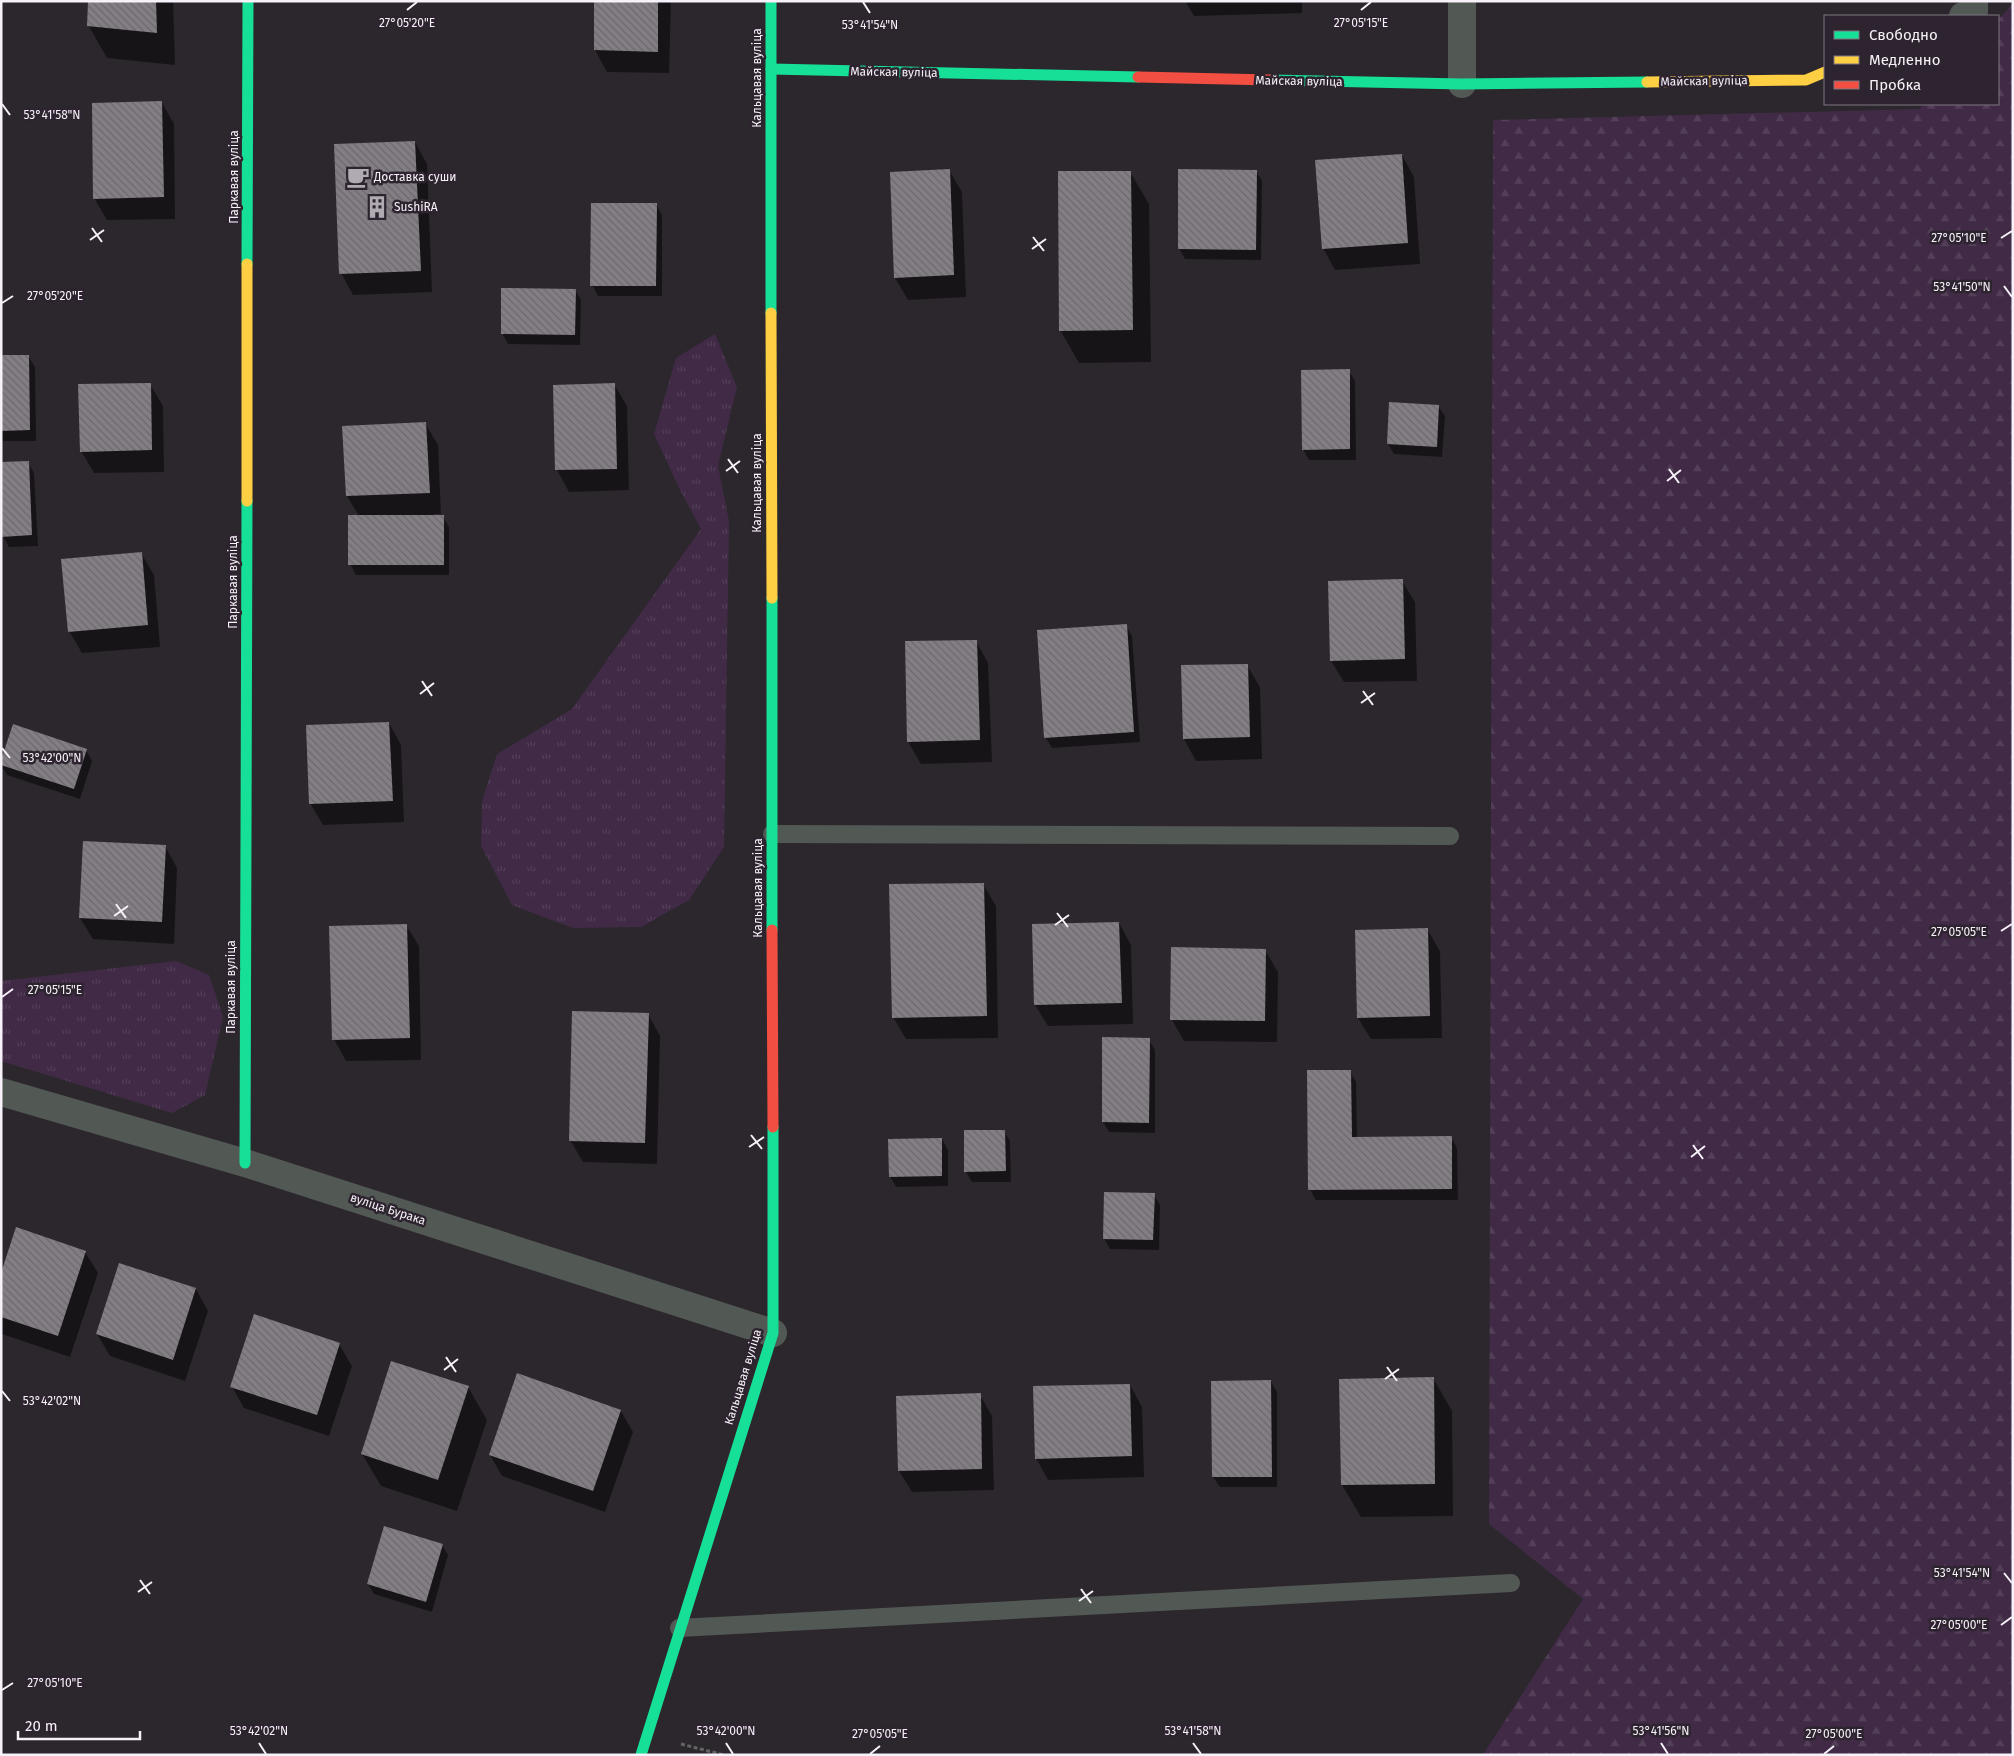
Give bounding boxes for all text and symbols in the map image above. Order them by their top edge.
legend [1824,15,1999,105]
text: 27°05'20"E [379,16,435,30]
text: 27°05'15"E [1334,16,1388,30]
text: 53°41'54"N [842,18,898,32]
text: Свободно [1869,26,1938,44]
street label: Кальцавая вуліца [750,28,764,128]
text: Медленно [1869,51,1941,69]
street label: Майская вуліца [850,64,938,80]
street label: Майская вуліца [1255,73,1343,89]
street label: Майская вуліца [1660,73,1748,89]
text: Пробка [1869,76,1921,94]
text: 53°41'58"N [23,108,81,122]
street label: Паркавая вуліца [227,130,241,224]
cafe icon: Доставка суши [345,164,371,190]
place label: Доставка суши [373,170,456,184]
building icon: SushiRA [364,194,390,220]
place label: SushiRA [394,200,438,214]
text: 27°05'10"E [1931,231,1987,245]
text: 53°41'50"N [1933,280,1991,294]
text: 27°05'20"E [27,289,83,303]
street label: Кальцавая вуліца [750,433,764,533]
street label: Паркавая вуліца [226,535,240,629]
text: 53°42'00"N [22,751,82,765]
street label: Кальцавая вуліца [751,838,765,938]
text: 27°05'05"E [1931,925,1987,939]
street label: Паркавая вуліца [224,940,238,1034]
text: 27°05'15"E [28,983,82,997]
street label: вуліца Бурака [349,1190,427,1228]
street label: Кальцавая вуліца [722,1327,764,1427]
text: 53°42'02"N [23,1394,81,1408]
text: 53°41'54"N [1934,1566,1990,1580]
text: 27°05'00"E [1931,1618,1987,1632]
text: 27°05'10"E [27,1676,83,1690]
scale bar [18,1708,140,1740]
text: 20 m [25,1717,58,1735]
text: 53°42'02"N [230,1724,288,1738]
text: 53°42'00"N [696,1724,756,1738]
text: 53°41'58"N [1164,1724,1222,1738]
text: 53°41'56"N [1633,1724,1689,1738]
text: 27°05'05"E [852,1727,908,1741]
text: 27°05'00"E [1806,1727,1862,1741]

